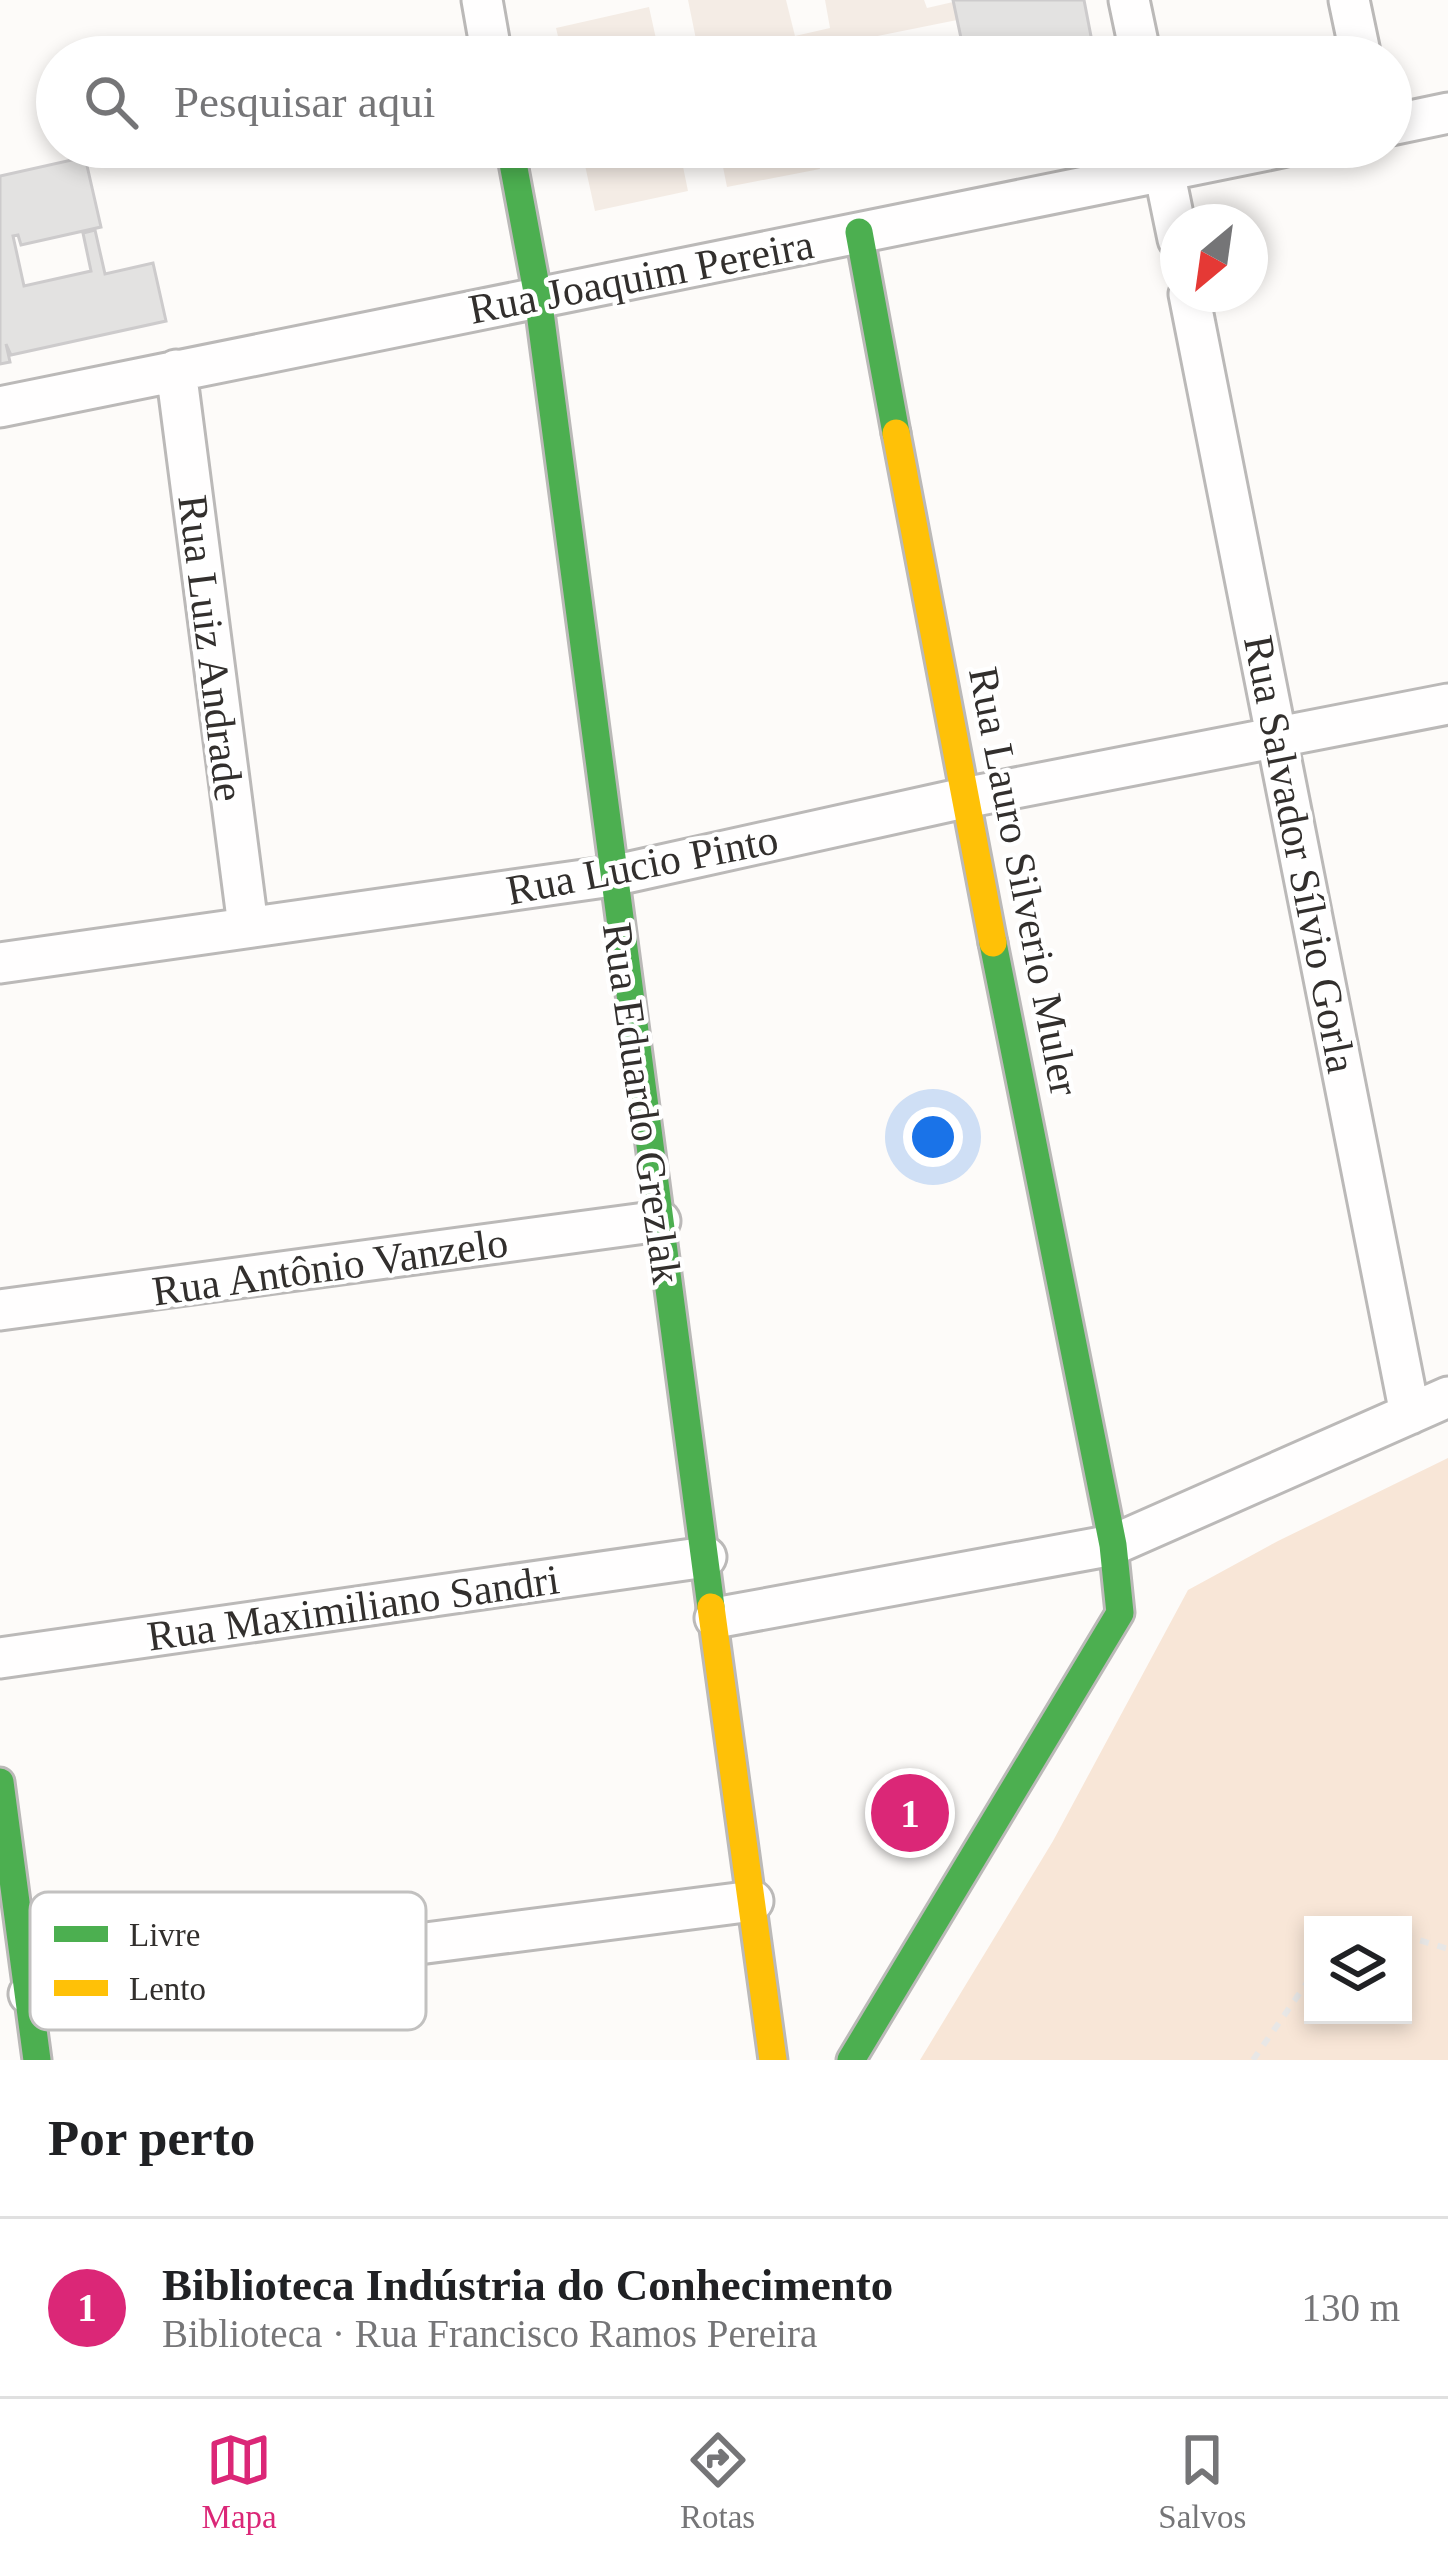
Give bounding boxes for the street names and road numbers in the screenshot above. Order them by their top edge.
street label: Rua Joaquim Pereira [465,221,818,333]
street label: Rua Luiz Andrade [169,493,253,804]
street label: Rua Salvador Sílvio Gorla [1235,632,1365,1077]
street label: Rua Lauro Silverio Muler [960,663,1088,1099]
street label: Rua Lucio Pinto [503,816,782,914]
street label: Rua Eduardo Grezlak [594,920,690,1286]
street label: Rua Antônio Vanzelo [149,1219,511,1315]
street label: Rua Maximiliano Sandri [144,1556,562,1660]

